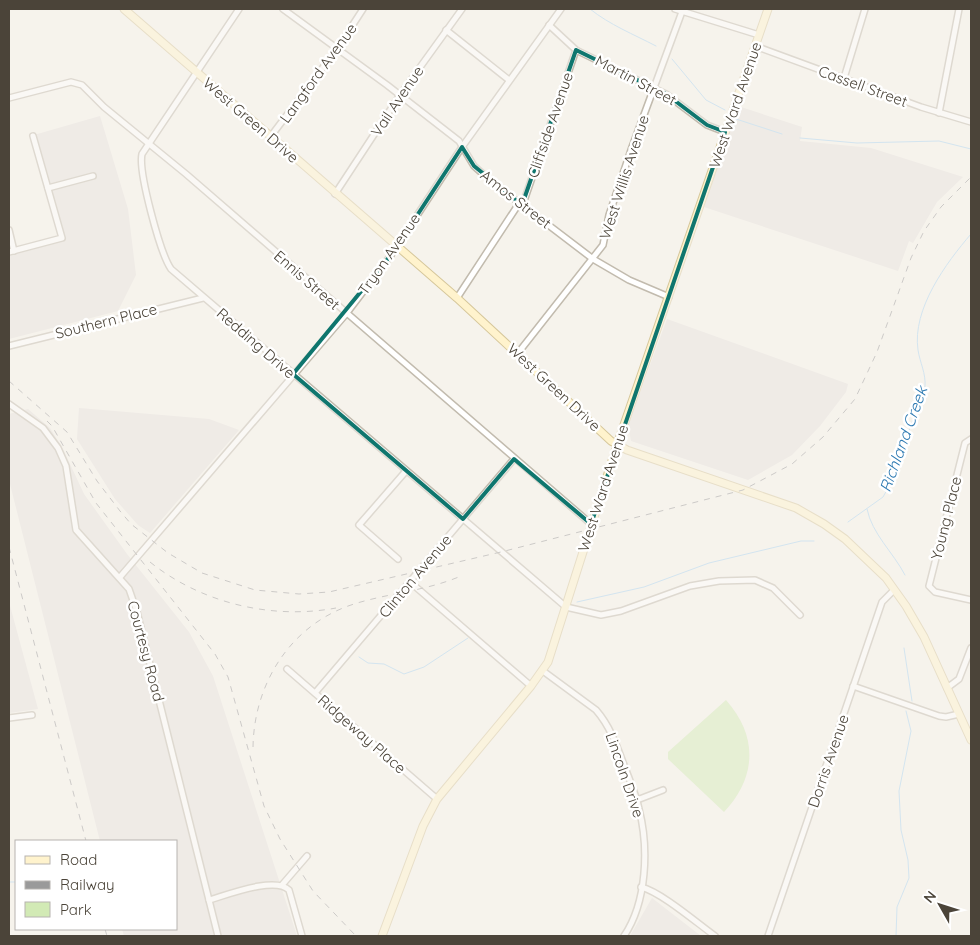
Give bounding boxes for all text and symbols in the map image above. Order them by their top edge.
street label: Langford Avenue [275,19,361,127]
street label: West Ward Avenue [704,39,766,171]
street label: Martin Street [592,51,680,109]
street label: Cassell Street [816,61,910,111]
street label: Vail Avenue [366,62,428,140]
street label: Cliffside Avenue [523,70,577,180]
street label: West Green Drive [199,73,303,167]
street label: West Willis Avenue [595,113,653,241]
street label: Amos Street [477,165,555,233]
street label: Tryon Avenue [354,209,424,299]
street label: Ennis Street [270,246,344,314]
street label: Southern Place [53,299,159,343]
street label: Redding Drive [213,304,299,382]
street label: West Green Drive [503,339,605,435]
water label: Richland Creek [875,382,932,495]
street label: West Ward Avenue [574,422,632,554]
street label: Young Place [926,474,966,562]
street label: Clinton Avenue [375,530,455,622]
street label: Courtesy Road [123,599,169,703]
street label: Ridgeway Place [314,691,410,777]
street label: Dorris Avenue [803,712,853,810]
street label: Lincoln Drive [602,730,648,820]
legend [15,840,178,930]
text: Road [60,850,97,869]
text: Railway [60,875,115,894]
north arrow [915,880,965,930]
text: N [920,887,940,906]
text: Park [60,900,92,919]

